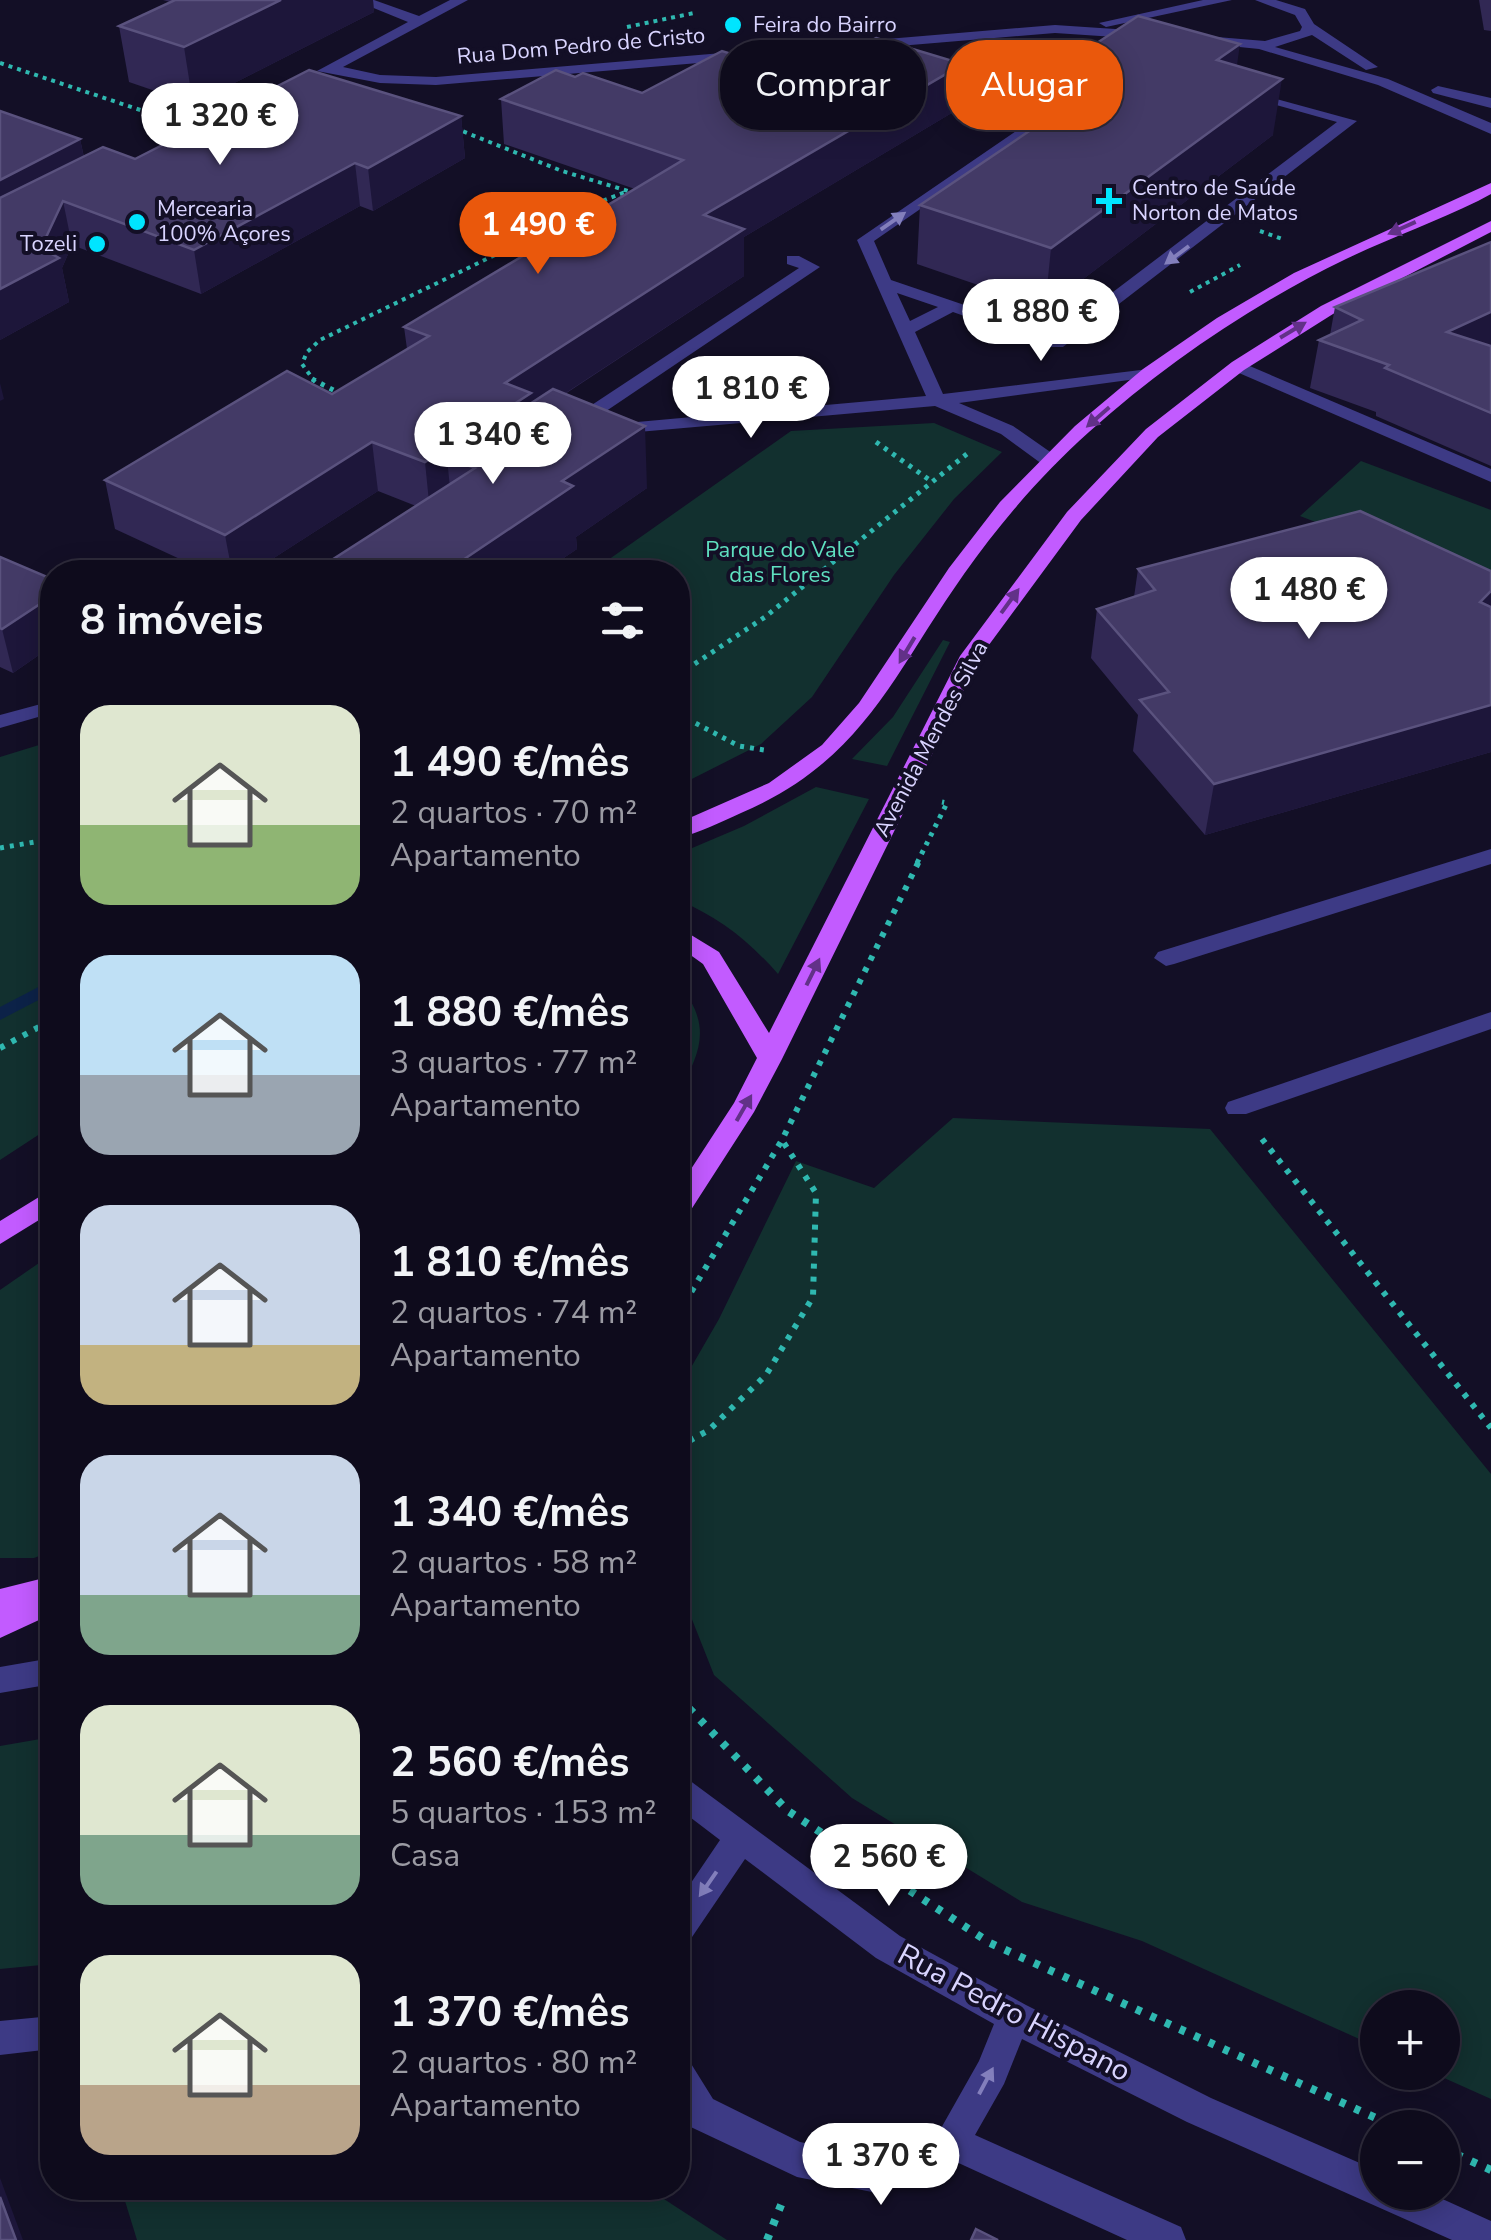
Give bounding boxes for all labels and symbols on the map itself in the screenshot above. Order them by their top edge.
place label: Feira do Bairro [753,10,897,40]
marker: Feira do Bairro [722,14,744,36]
street label: Rua Dom Pedro de Cristo [456,20,706,72]
pin: 1 320 € [128,83,312,168]
place label: Centro de Saúde Norton de Matos [1132,173,1298,228]
marker: Centro de Saúde Norton de Matos [1096,188,1122,214]
pin: 1 490 € [446,192,630,277]
place label: Mercearia 100% Açores [157,194,291,249]
marker: Mercearia 100% Açores [126,211,148,233]
one-way arrow [879,212,906,231]
one-way arrow [1387,220,1417,236]
place label: Tozeli [20,229,77,259]
marker: Tozeli [86,233,108,255]
one-way arrow [1164,244,1190,264]
pin: 1 880 € [949,279,1133,364]
one-way arrow [1279,322,1307,339]
pin: 1 810 € [659,356,843,441]
pin: 1 340 € [401,402,585,487]
one-way arrow [1086,406,1111,428]
park label: Parque do Vale das Flores [705,535,855,590]
pin: 1 480 € [1217,557,1401,642]
one-way arrow [1000,587,1019,614]
street label: Avenida Mendes Silva [867,636,995,842]
one-way arrow [899,636,916,664]
one-way arrow [804,957,821,986]
one-way arrow [734,1094,752,1122]
pin: 2 560 € [797,1824,981,1909]
one-way arrow [699,1871,718,1898]
street label: Rua Pedro Hispano [890,1934,1138,2092]
one-way arrow [978,2067,995,2096]
pin: 1 370 € [789,2123,973,2208]

